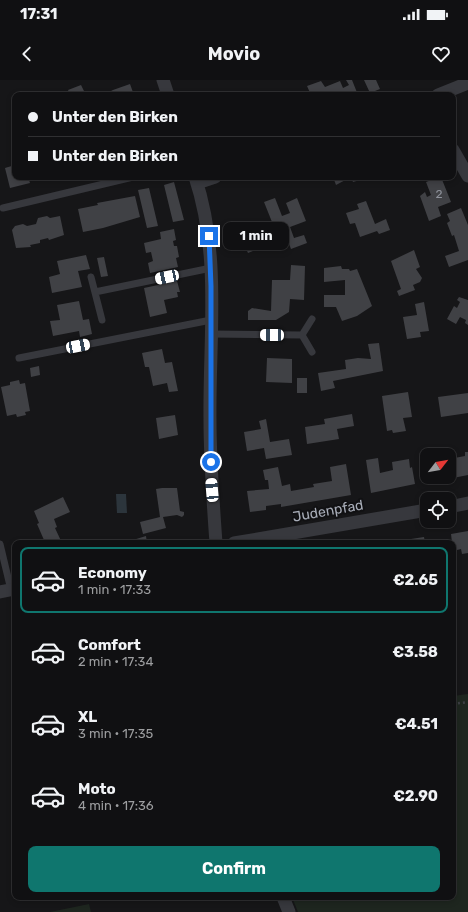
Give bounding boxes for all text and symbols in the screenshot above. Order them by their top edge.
text: 17:31 [20,5,58,23]
icon: back [16,43,38,65]
text: Movio [208,43,260,65]
icon: heart [430,43,452,65]
text: Unter den Birken [52,108,178,126]
text: Unter den Birken [52,147,178,165]
house number: 2 [435,187,443,201]
callout: 1 min [223,222,289,250]
route end [200,227,218,245]
text: 1 min [239,228,273,243]
car [154,269,180,285]
car [260,329,284,341]
car [65,338,91,354]
north arrow [420,448,456,484]
map controls [420,448,456,528]
route start [202,453,220,471]
car [205,478,219,502]
button: locate [420,492,456,528]
street label: Judenpfad [291,496,365,526]
icon: car [30,562,66,598]
text: Economy [78,564,147,582]
text: €2.65 [393,571,438,589]
text: 1 min · 17:33 [78,582,151,597]
icon: car [30,634,66,670]
text: Comfort [78,636,141,654]
text: €3.58 [392,643,438,661]
text: 2 min · 17:34 [78,654,154,669]
icon: car [30,706,66,742]
text: XL [78,708,97,726]
text: €4.51 [395,715,438,733]
text: 3 min · 17:35 [78,726,153,741]
icon: car [30,778,66,814]
text: Moto [78,780,116,798]
text: €2.90 [393,787,438,805]
text: 4 min · 17:36 [78,798,154,813]
button: Confirm [28,846,440,892]

